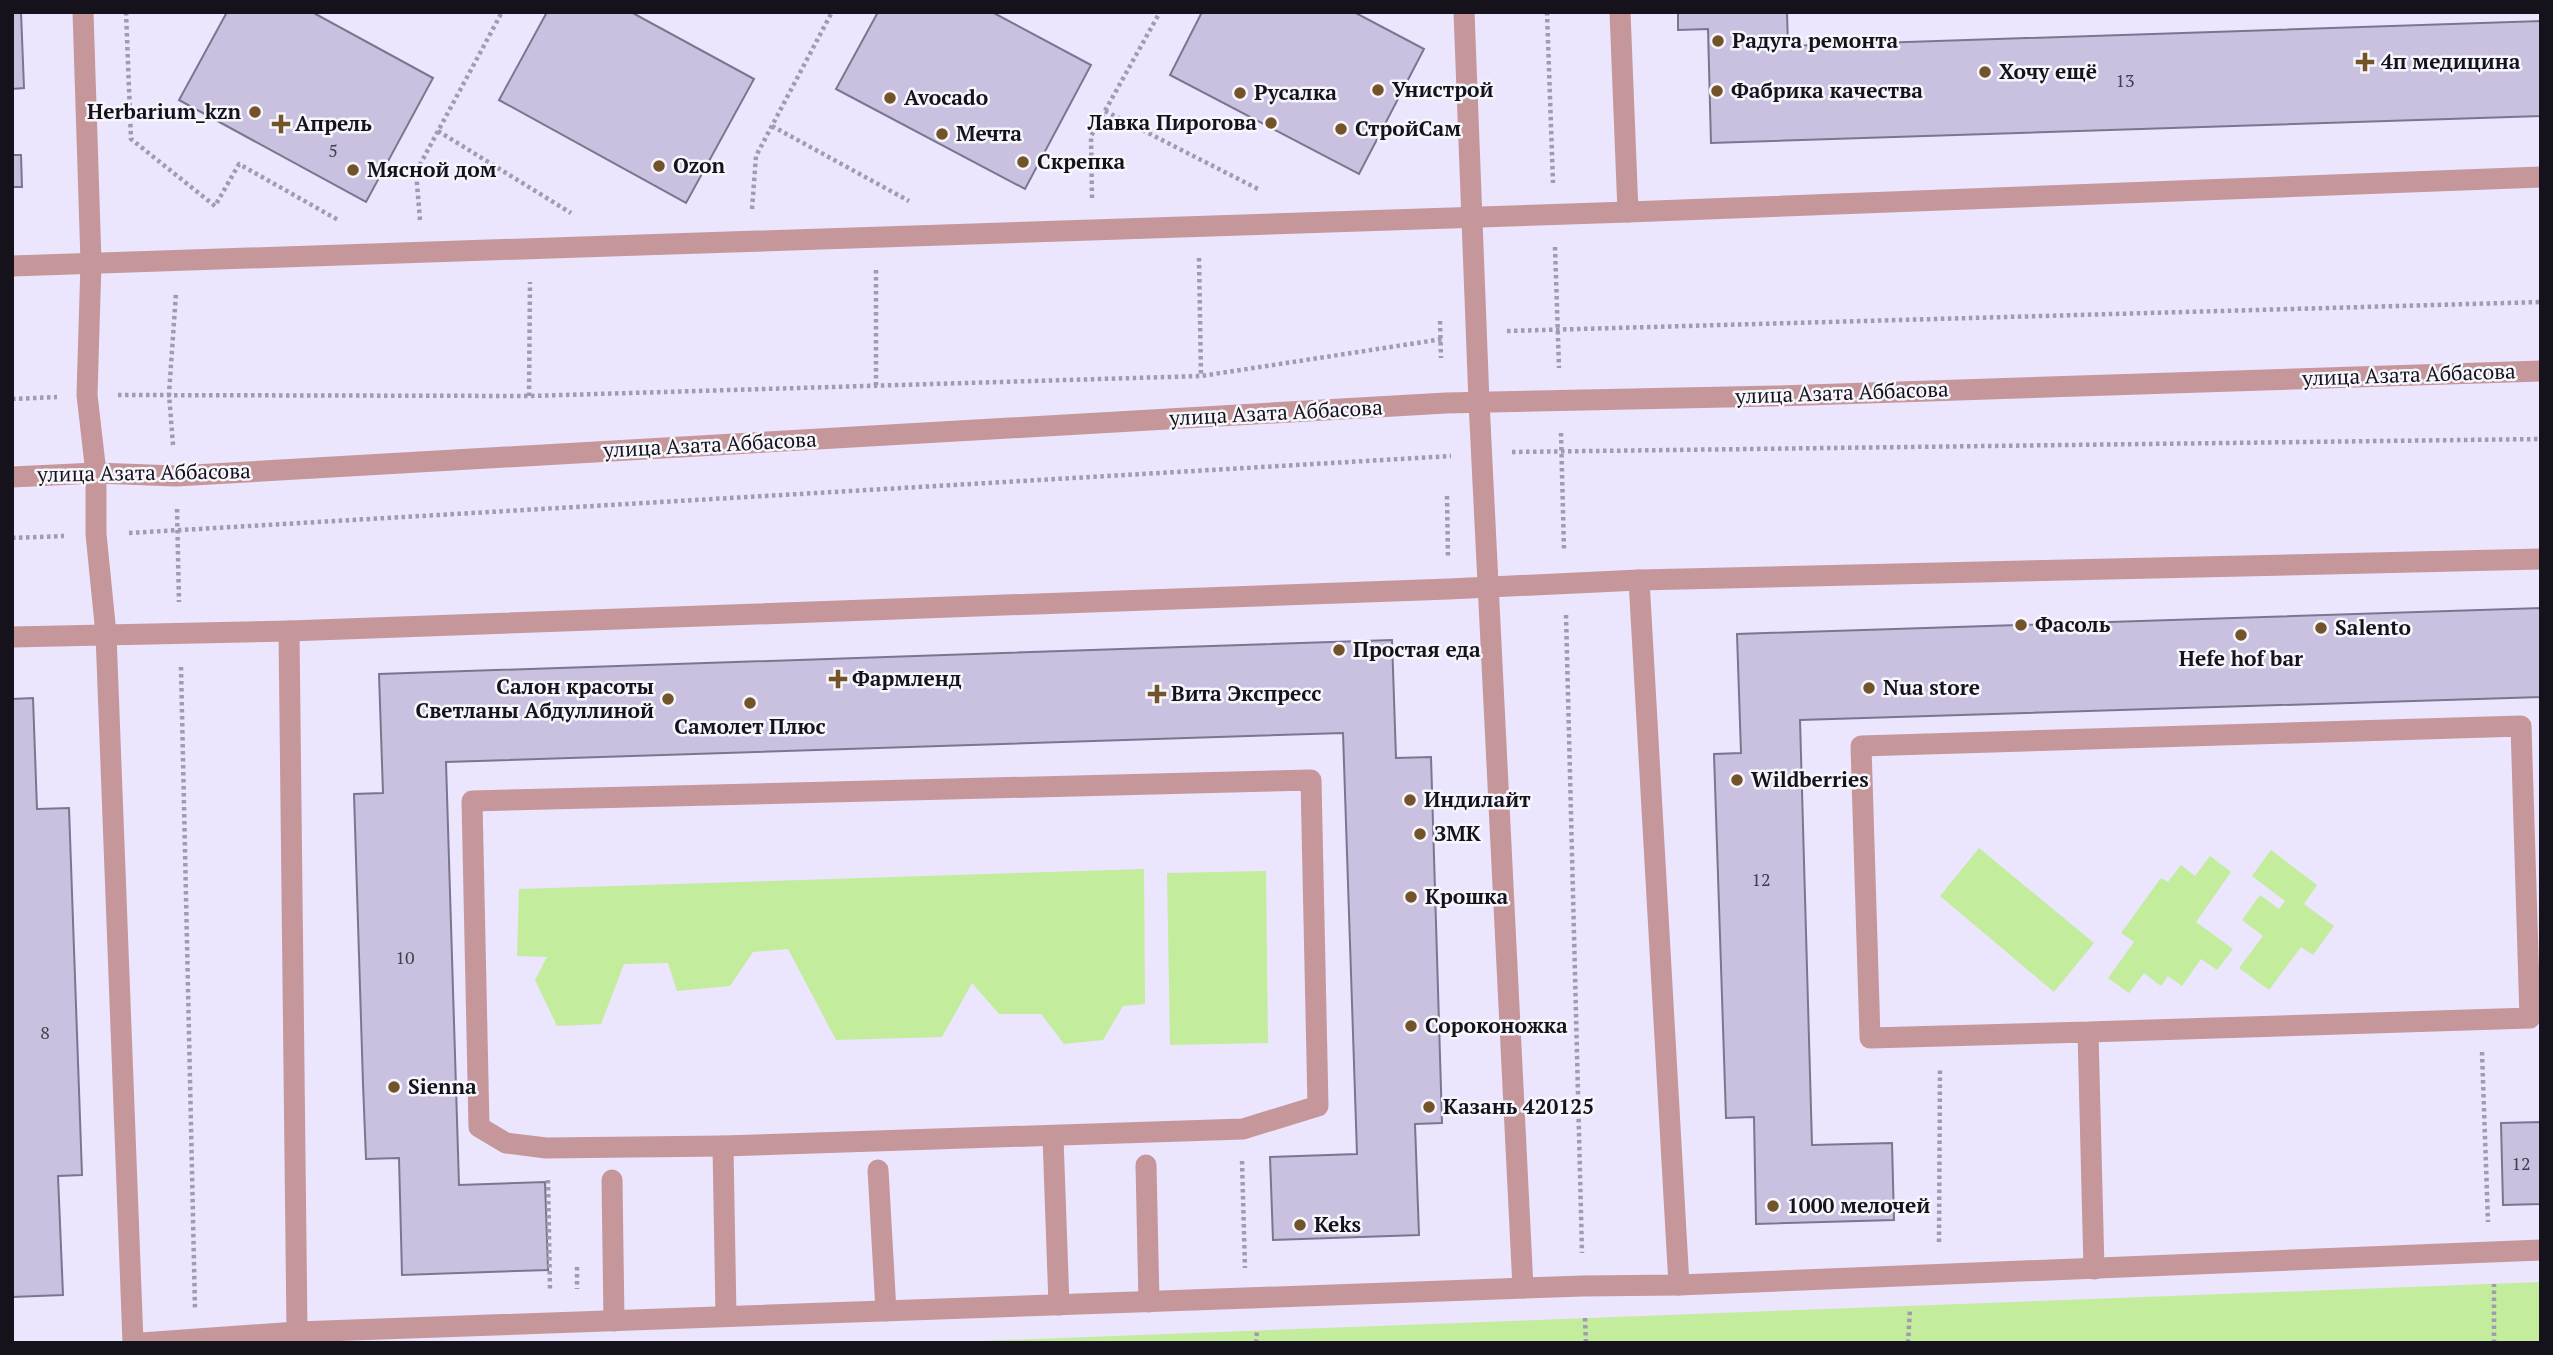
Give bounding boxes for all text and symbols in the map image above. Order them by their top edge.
place label: Радуга ремонта [1732,26,1899,54]
marker: Радуга ремонта [1710,33,1726,49]
place label: 4п медицина [2381,47,2521,75]
marker: 4п медицина [2355,52,2375,72]
place label: Хочу ещё [1999,57,2097,85]
marker: Хочу ещё [1977,64,1993,80]
house number: 13 [2115,68,2135,92]
place label: Унистрой [1392,75,1493,103]
place label: Фабрика качества [1731,76,1923,104]
place label: Русалка [1254,78,1337,106]
marker: Унистрой [1370,82,1386,98]
place label: Avocado [904,83,988,111]
marker: Фабрика качества [1709,83,1725,99]
marker: Русалка [1232,85,1248,101]
marker: Avocado [882,90,898,106]
place label: Herbarium_kzn [87,97,241,125]
marker: Herbarium_kzn [247,104,263,120]
place label: Лавка Пирогова [1087,108,1257,136]
place label: Апрель [295,109,372,137]
place label: СтройСам [1355,114,1461,142]
marker: Лавка Пирогова [1263,115,1279,131]
marker: Апрель [273,116,289,132]
place label: Мечта [956,119,1022,147]
marker: СтройСам [1333,121,1349,137]
marker: Мечта [934,126,950,142]
house number: 5 [328,138,338,162]
place label: Скрепка [1037,147,1126,175]
place label: Ozon [673,151,725,179]
marker: Скрепка [1015,154,1031,170]
place label: Мясной дом [367,155,497,183]
marker: Ozon [651,158,667,174]
marker: Мясной дом [345,162,361,178]
street label: улица Азата Аббасова [2301,356,2517,392]
street label: улица Азата Аббасова [1734,374,1950,410]
street label: улица Азата Аббасова [1168,392,1384,432]
street label: улица Азата Аббасова [602,424,818,464]
street label: улица Азата Аббасова [36,456,251,488]
place label: Фасоль [2035,610,2111,638]
place label: Salento [2335,613,2411,641]
marker: Фасоль [2013,617,2029,633]
marker: Salento [2313,620,2329,636]
marker: Hefe hof bar [2233,627,2249,643]
place label: Простая еда [1353,635,1481,663]
marker: Простая еда [1331,642,1347,658]
place label: Hefe hof bar [2179,644,2303,672]
place label: Фармленд [852,664,962,692]
marker: Фармленд [830,671,846,687]
place label: Салон красоты Светланы Абдуллиной [416,672,654,724]
place label: Nua store [1883,673,1980,701]
place label: Вита Экспресс [1171,679,1321,707]
marker: Nua store [1861,680,1877,696]
marker: Вита Экспресс [1149,686,1165,702]
marker: Салон красоты Светланы Абдуллиной [660,691,676,707]
marker: Самолет Плюс [742,695,758,711]
place label: Самолет Плюс [674,712,826,740]
place label: Wildberries [1751,765,1869,793]
marker: Wildberries [1729,772,1745,788]
place label: Индилайт [1424,785,1531,813]
marker: Индилайт [1402,792,1418,808]
place label: ЗМК [1434,819,1481,847]
marker: ЗМК [1412,826,1428,842]
house number: 12 [1751,867,1771,891]
place label: Крошка [1425,882,1509,910]
marker: Крошка [1403,889,1419,905]
house number: 10 [395,945,415,969]
place label: Сороконожка [1425,1011,1568,1039]
marker: Сороконожка [1403,1018,1419,1034]
house number: 8 [40,1020,50,1044]
place label: Sienna [408,1072,477,1100]
marker: Sienna [386,1079,402,1095]
place label: Казань 420125 [1443,1092,1594,1120]
marker: Казань 420125 [1421,1099,1437,1115]
house number: 12 [2511,1151,2531,1175]
place label: 1000 мелочей [1787,1191,1930,1219]
marker: 1000 мелочей [1765,1198,1781,1214]
place label: Keks [1314,1210,1361,1238]
marker: Keks [1292,1217,1308,1233]

